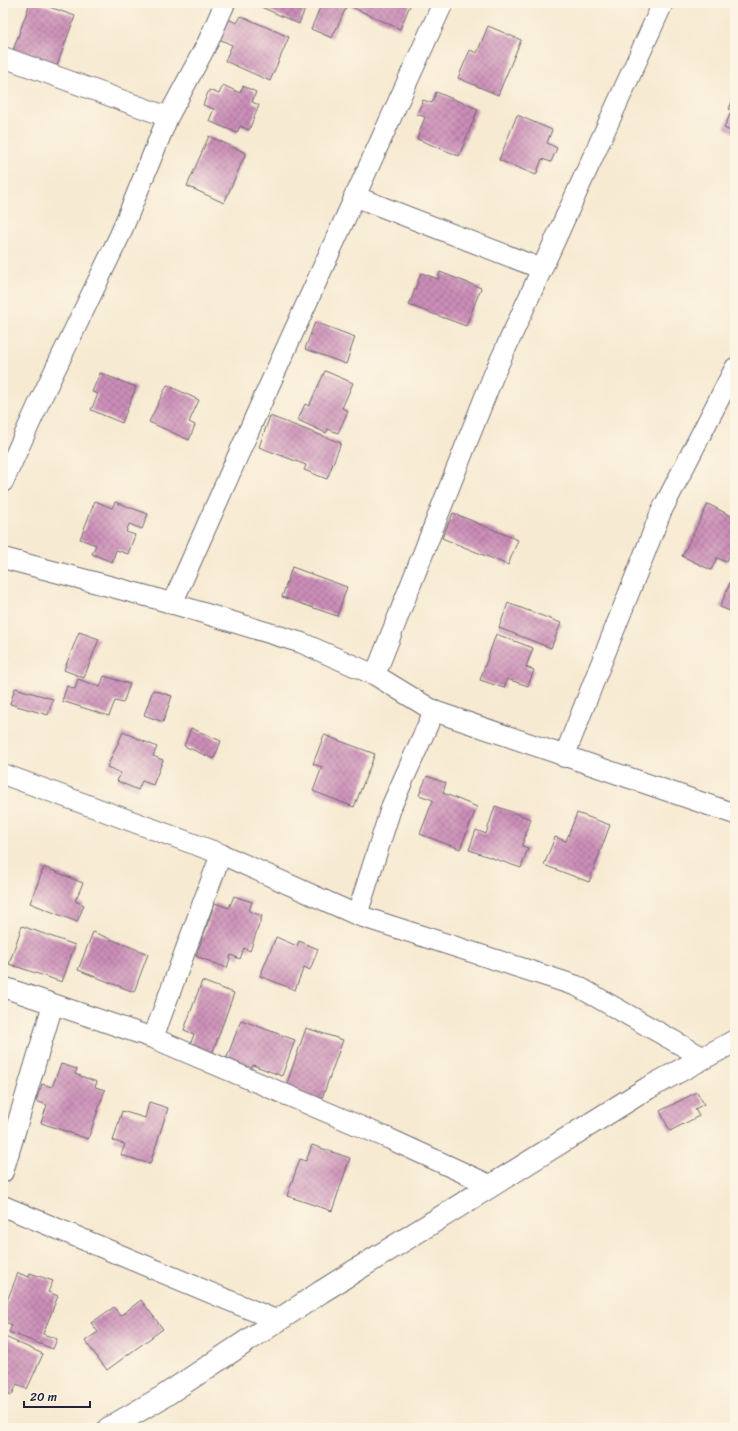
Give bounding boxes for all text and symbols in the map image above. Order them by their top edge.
scale bar [24,1383,90,1409]
text: 20 m [30,1386,57,1408]

